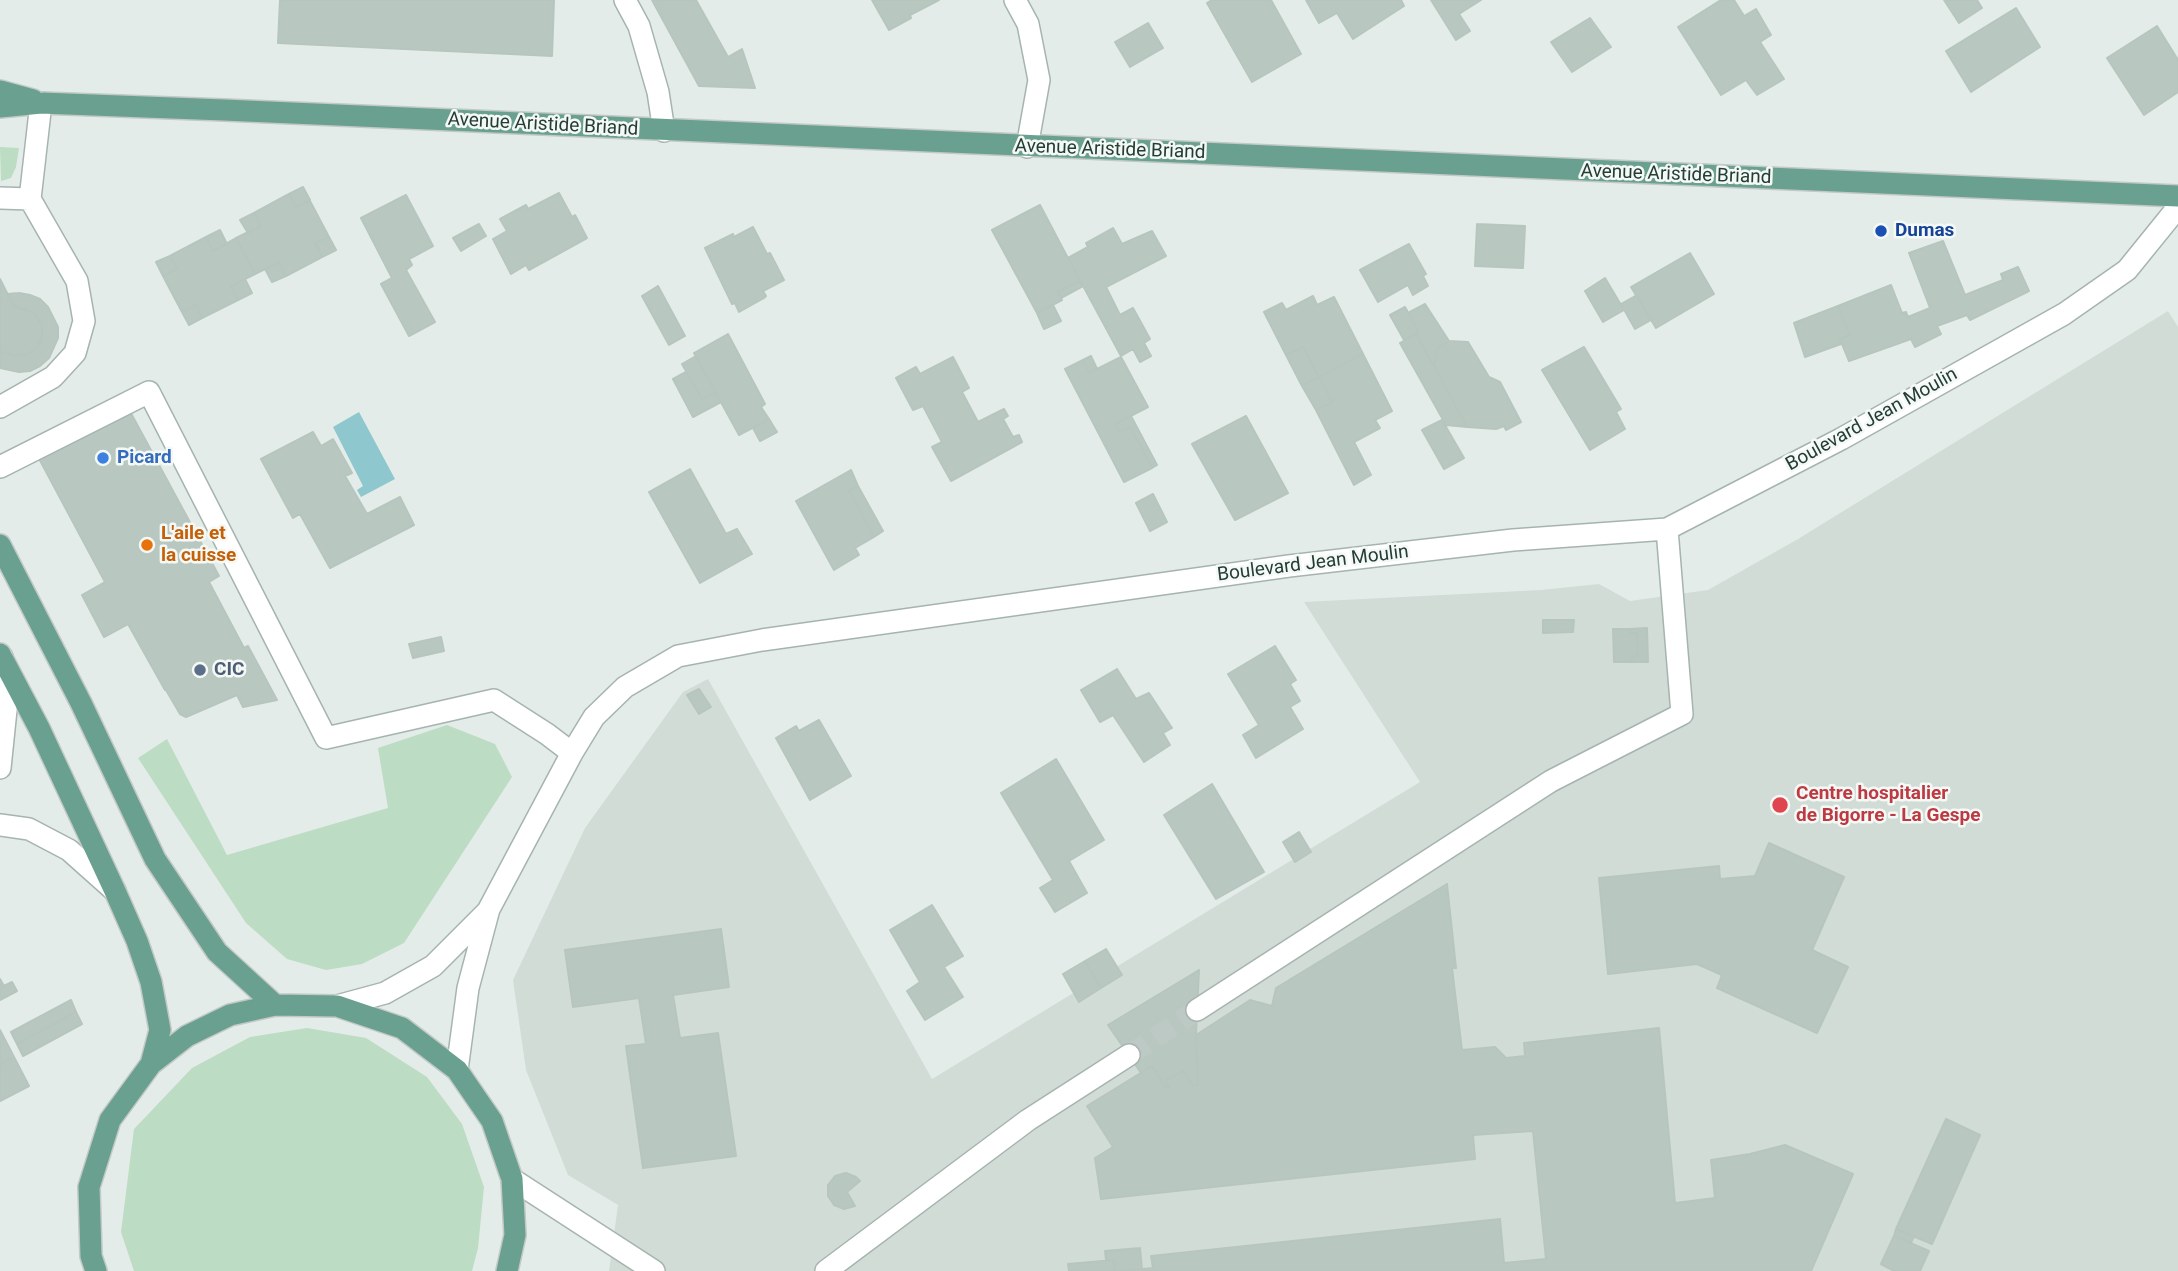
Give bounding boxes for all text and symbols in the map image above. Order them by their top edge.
street label: Avenue Aristide Briand [447,109,639,141]
street label: Avenue Aristide Briand [1014,135,1206,165]
street label: Avenue Aristide Briand [1580,160,1772,190]
place label: Dumas [1895,220,1954,242]
marker: Dumas [1873,223,1889,239]
street label: Boulevard Jean Moulin [1782,363,1962,477]
place label: Picard [117,447,172,469]
marker: Picard [95,450,111,466]
place label: L'aile et la cuisse [161,523,236,567]
marker: L'aile et la cuisse [139,537,155,553]
street label: Boulevard Jean Moulin [1216,541,1410,587]
place label: CIC [214,659,244,681]
marker: CIC [192,662,208,678]
place label: Centre hospitalier de Bigorre - La Gespe [1796,783,1980,827]
marker: Centre hospitalier de Bigorre - La Gespe [1770,795,1790,815]

